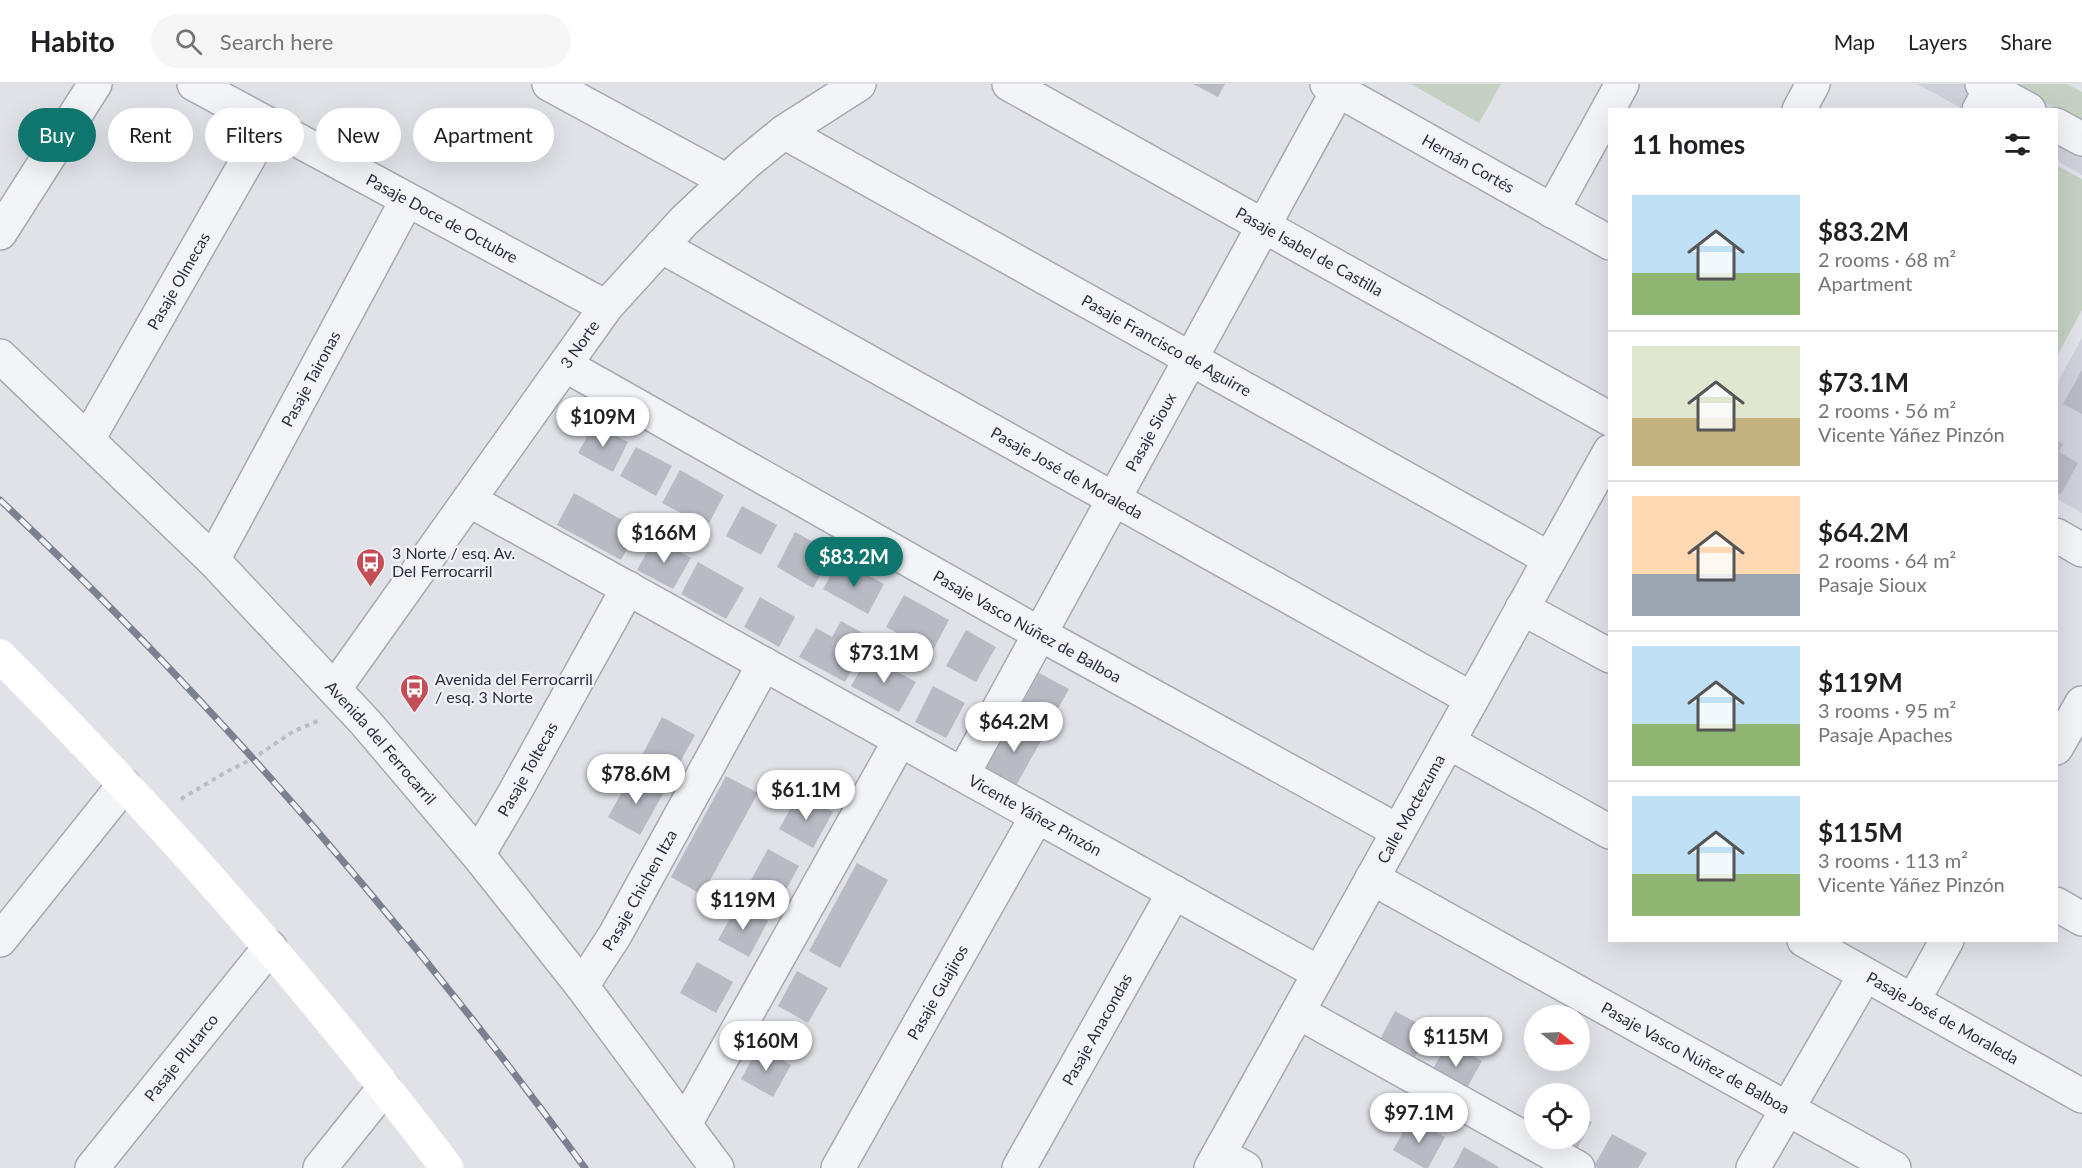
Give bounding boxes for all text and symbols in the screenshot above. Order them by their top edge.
search box [151,14,571,68]
text: Habito [30,24,115,58]
icon: search [172,25,205,58]
text: Search here [220,28,333,55]
text: Map [1834,29,1875,54]
text: Layers [1908,29,1967,54]
text: Share [2000,29,2052,54]
chip: Buy [18,108,96,162]
chip: Rent [108,108,193,162]
chip: Filters [205,108,304,162]
chip: New [316,108,401,162]
chip: Apartment [413,108,554,162]
text: 11 homes [1632,128,1745,160]
icon: filters [2001,128,2034,161]
street label: Hernán Cortés [1419,129,1518,196]
street label: Pasaje Doce de Octubre [363,169,521,266]
street label: Pasaje Isabel de Castilla [1233,202,1387,300]
text: $83.2M [1818,215,1909,247]
icon: home [1680,219,1752,291]
street label: Pasaje Olmecas [143,229,213,333]
text: 2 rooms · 68 m² [1818,247,1956,271]
text: Apartment [1818,271,1912,295]
street label: Pasaje Francisco de Aguirre [1079,290,1255,400]
street label: 3 Norte [556,316,603,372]
street label: Pasaje Taironas [277,327,344,430]
text: $73.1M [1818,366,1909,398]
icon: home [1680,370,1752,442]
street label: Pasaje Sioux [1121,389,1179,475]
pin: $109M [561,397,645,448]
text: 2 rooms · 56 m² [1818,398,1956,422]
text: $109M [570,404,636,428]
street label: Pasaje José de Moraleda [988,422,1147,522]
text: Vicente Yáñez Pinzón [1818,422,2005,446]
pin: $166M [622,513,706,564]
text: $64.2M [1818,516,1909,548]
text: $166M [631,520,697,544]
icon: home [1680,520,1752,592]
pin: $83.2M [805,537,903,588]
place label: 3 Norte / esq. Av. Del Ferrocarril [392,543,515,580]
text: $83.2M [819,544,889,568]
bus stop icon: 3 Norte / esq. Av. Del Ferrocarril [355,546,387,588]
text: 2 rooms · 64 m² [1818,548,1956,572]
street label: Pasaje Vasco Núñez de Balboa [930,566,1125,686]
text: Pasaje Sioux [1818,572,1927,596]
pin: $73.1M [835,633,933,684]
text: $73.1M [849,640,919,664]
text: $119M [1818,666,1903,698]
place label: Avenida del Ferrocarril / esq. 3 Norte [435,669,593,706]
icon: home [1680,670,1752,742]
bus stop icon: Avenida del Ferrocarril / esq. 3 Norte [398,672,430,714]
street label: Avenida del Ferrocarril [322,676,441,808]
text: 3 rooms · 95 m² [1818,698,1956,722]
pin: $64.2M [965,702,1063,753]
text: $64.2M [979,709,1049,733]
street label: Pasaje Toltecas [493,718,561,820]
text: Pasaje Apaches [1818,722,1953,746]
street label: Calle Moctezuma [1373,751,1448,866]
pin: $78.6M [587,754,685,805]
text: $78.6M [601,761,671,785]
pin: $61.1M [757,770,855,821]
street label: Vicente Yáñez Pinzón [966,770,1105,859]
text: $61.1M [771,777,841,801]
text: $115M [1818,816,1903,848]
icon: home [1680,820,1752,892]
street label: Pasaje Chichen Itza [598,826,680,954]
text: 3 rooms · 113 m² [1818,848,1968,872]
text: Vicente Yáñez Pinzón [1818,872,2005,896]
pin: $119M [701,880,785,931]
text: $119M [710,887,776,911]
street label: Pasaje Guajiros [903,941,971,1043]
street label: Pasaje José de Moraleda [1864,967,2022,1068]
street label: Pasaje Anacondas [1057,970,1135,1088]
street label: Pasaje Vasco Núñez de Balboa [1598,997,1793,1117]
north arrow [1524,1005,1590,1071]
map controls [1524,1005,1590,1149]
street label: Pasaje Plutarco [140,1010,222,1105]
pin: $115M [1414,1017,1498,1068]
pin: $160M [724,1021,808,1072]
text: $115M [1423,1024,1489,1048]
text: $160M [733,1028,799,1052]
button: locate [1524,1083,1590,1149]
pin: $97.1M [1370,1093,1468,1144]
text: $97.1M [1384,1100,1454,1124]

